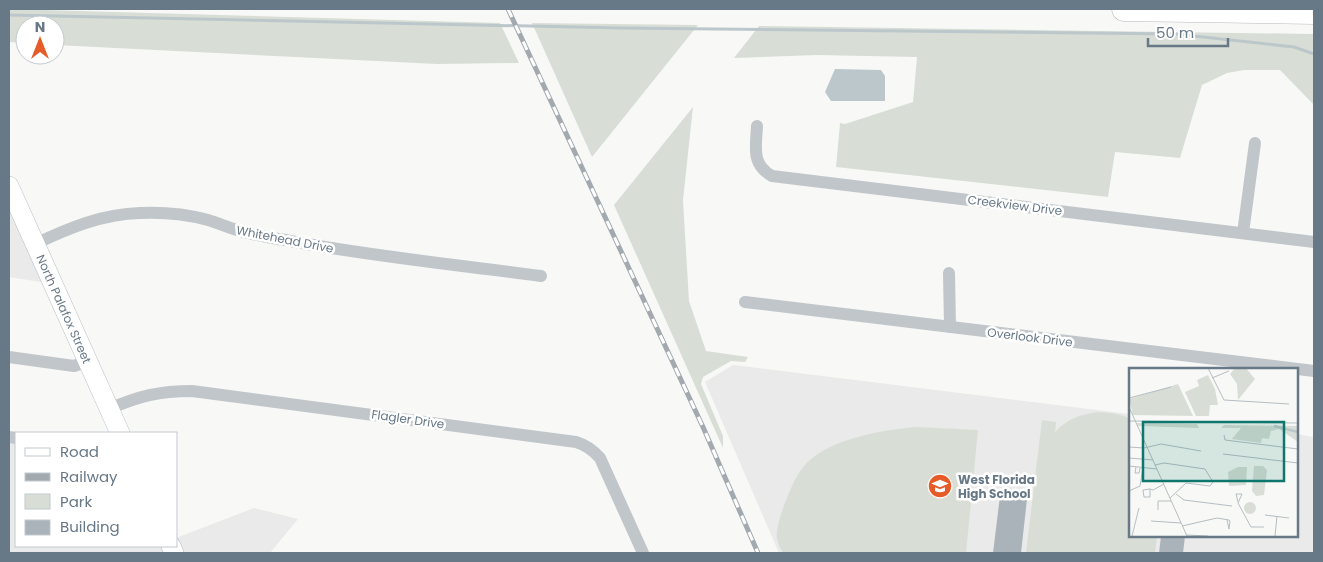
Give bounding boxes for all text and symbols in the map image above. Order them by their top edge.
north arrow [15,15,65,65]
scale bar [1148,15,1228,47]
text: N [35,17,45,37]
text: 50 m [1156,22,1194,43]
street label: Creekview Drive [967,191,1063,219]
street label: Whitehead Drive [235,221,335,257]
street label: North Palafox Street [32,252,96,366]
street label: Overlook Drive [986,323,1074,351]
inset map [1129,368,1298,537]
street label: Flagler Drive [370,405,446,433]
legend [15,432,178,547]
text: Road [60,441,99,462]
text: Railway [60,466,118,487]
place label: West Florida High School [958,471,1035,502]
school or university icon: West Florida High School [927,473,953,499]
text: Park [60,491,92,512]
text: Building [60,516,120,537]

